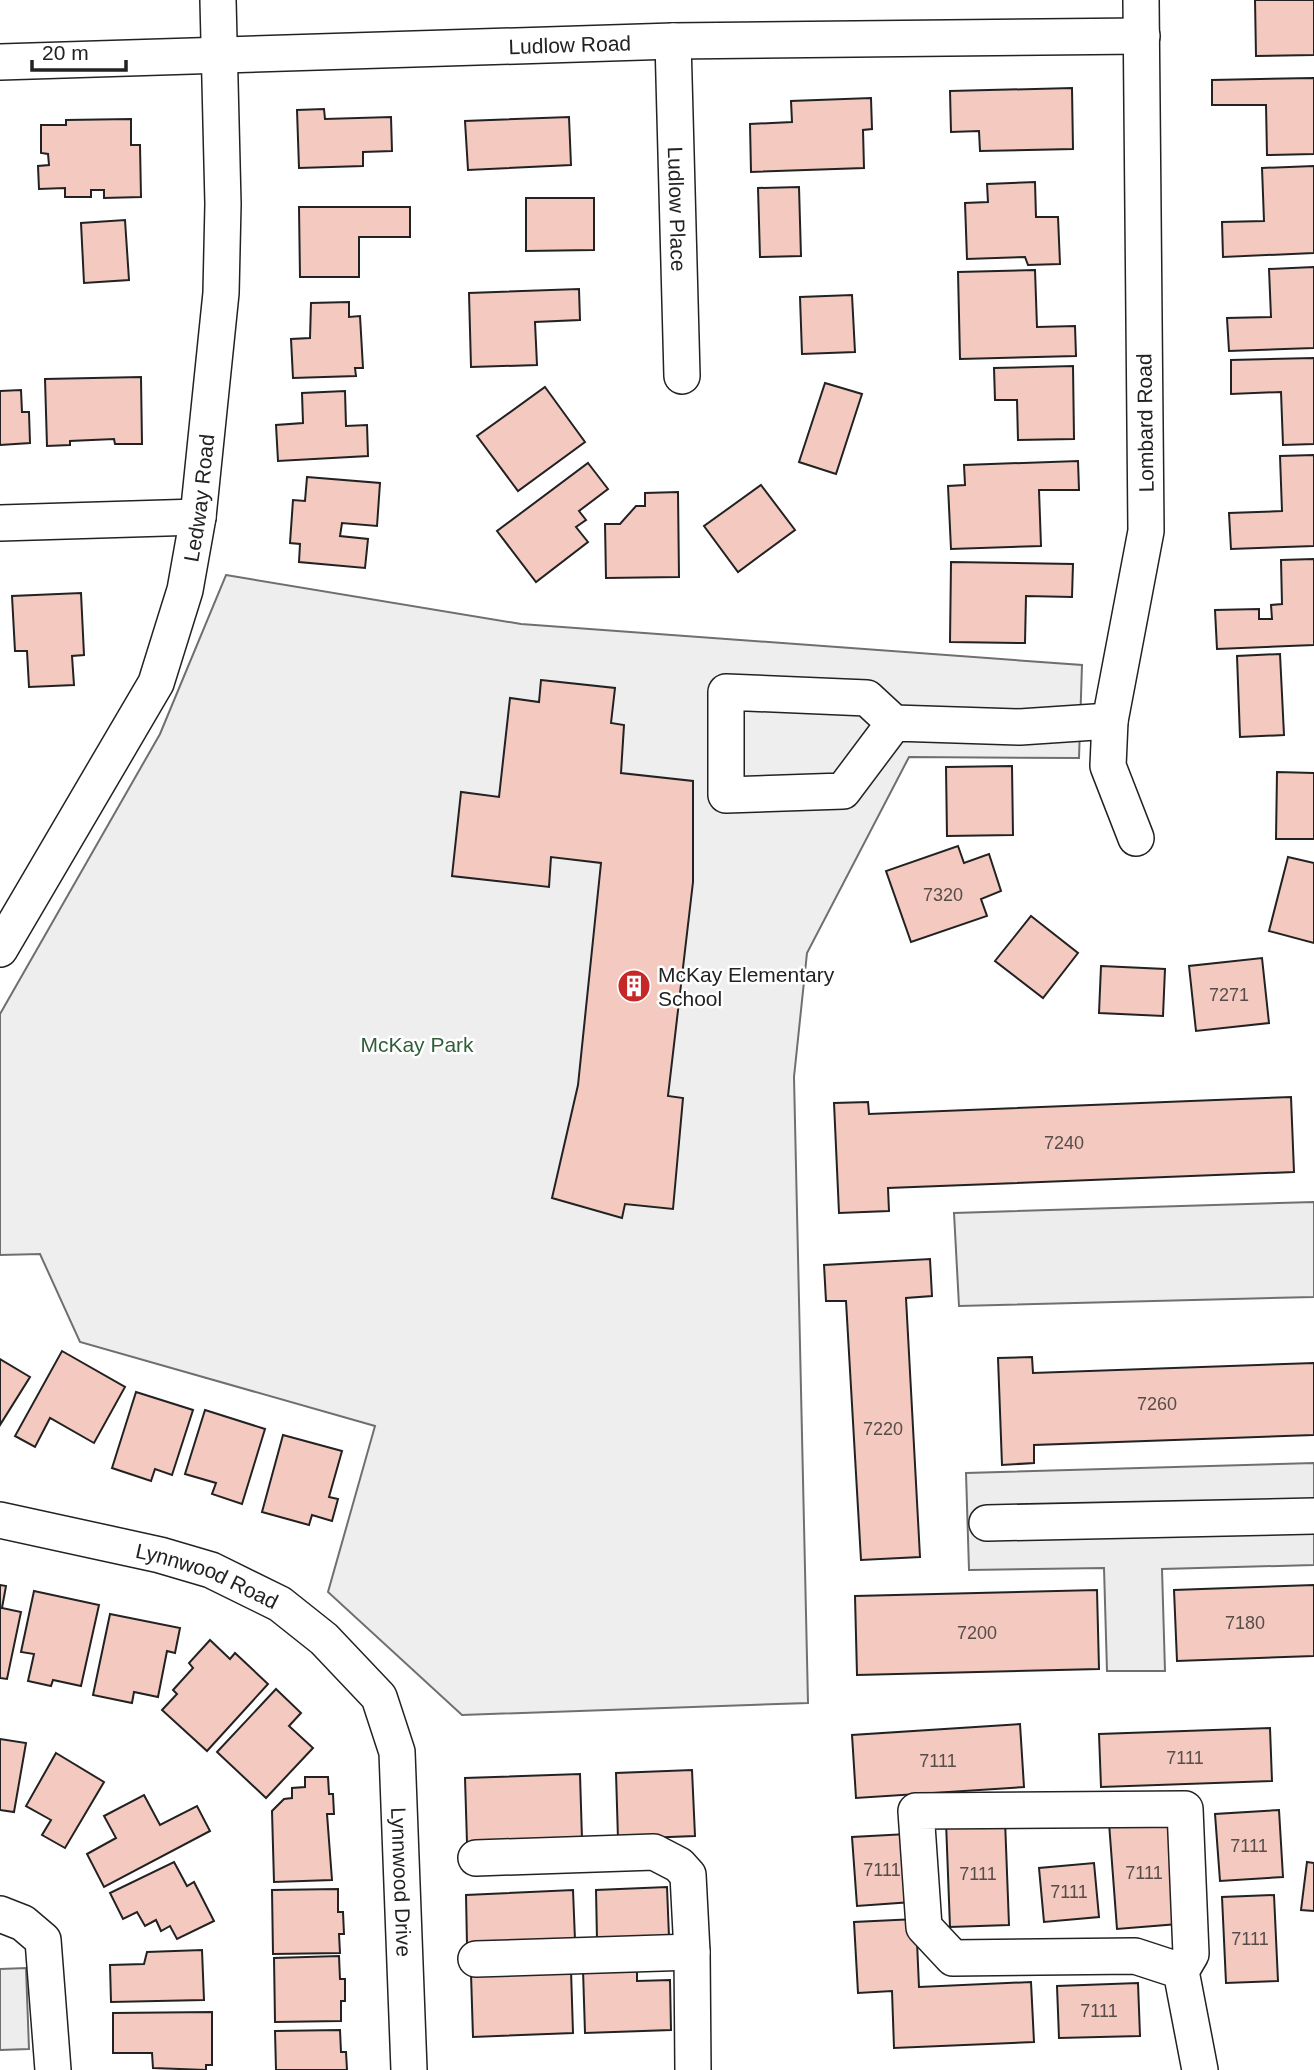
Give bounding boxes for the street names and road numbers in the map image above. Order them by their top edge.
street label: Ludlow Road [508,31,631,58]
street label: Ludlow Place [664,146,691,272]
street label: Lombard Road [1132,353,1158,493]
street label: Ledway Road [179,433,218,564]
street label: Lynnwood Road [134,1539,282,1613]
street label: Lynnwood Drive [388,1807,416,1957]

